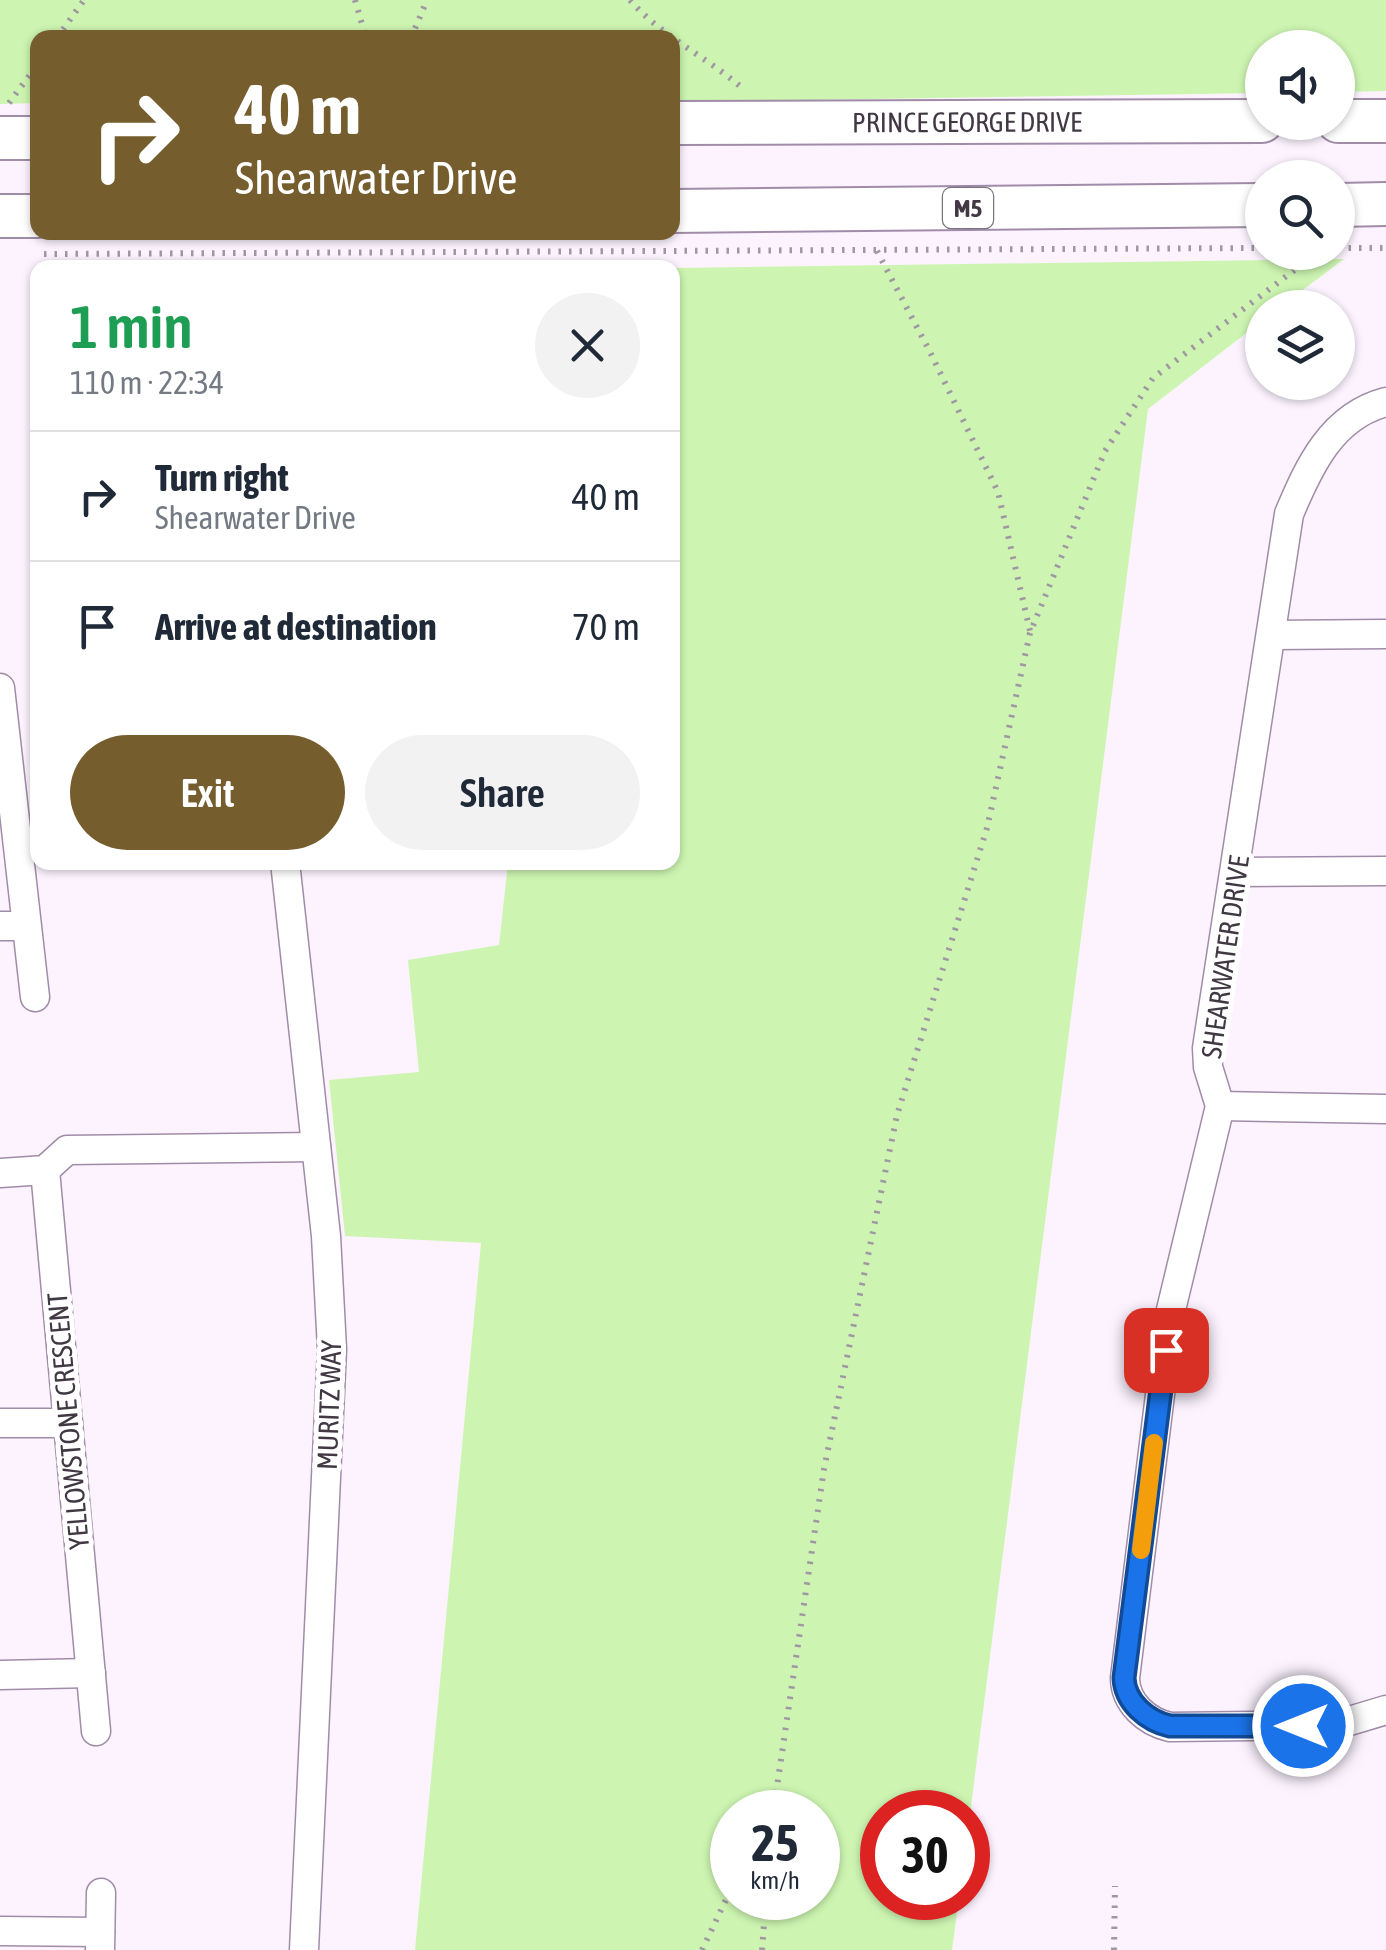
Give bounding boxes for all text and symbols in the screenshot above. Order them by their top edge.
map controls [1245,30,1355,400]
button: sound [1245,30,1355,140]
text: 40 m [235,69,361,149]
icon: right [70,70,200,200]
street label: PRINCE GEORGE DRIVE [852,106,1082,138]
text: Shearwater Drive [235,152,517,204]
button: search [1245,160,1355,270]
road number: M5 [943,188,993,228]
button: layers [1245,290,1355,400]
text: 1 min [70,292,193,361]
button: close [535,293,640,398]
text: 110 m · 22:34 [70,364,224,401]
text: Turn right [155,456,289,499]
icon: right [70,469,125,524]
text: 40 m [572,475,640,518]
text: Shearwater Drive [155,499,356,536]
icon: arrive [70,599,125,654]
text: Arrive at destination [155,605,437,648]
text: 70 m [572,605,640,648]
button: Exit [70,735,345,850]
button: Share [365,735,640,850]
street label: SHEARWATER DRIVE [1195,854,1255,1060]
street label: YELLOWSTONE CRESCENT [41,1291,95,1551]
pin [1124,1308,1209,1393]
icon: arrive [1139,1323,1194,1378]
street label: MURITZ WAY [311,1339,347,1470]
position arrow [1251,1674,1355,1778]
speed limit sign: 30 [860,1790,990,1920]
text: 25 [751,1814,798,1872]
text: km/h [750,1866,800,1894]

